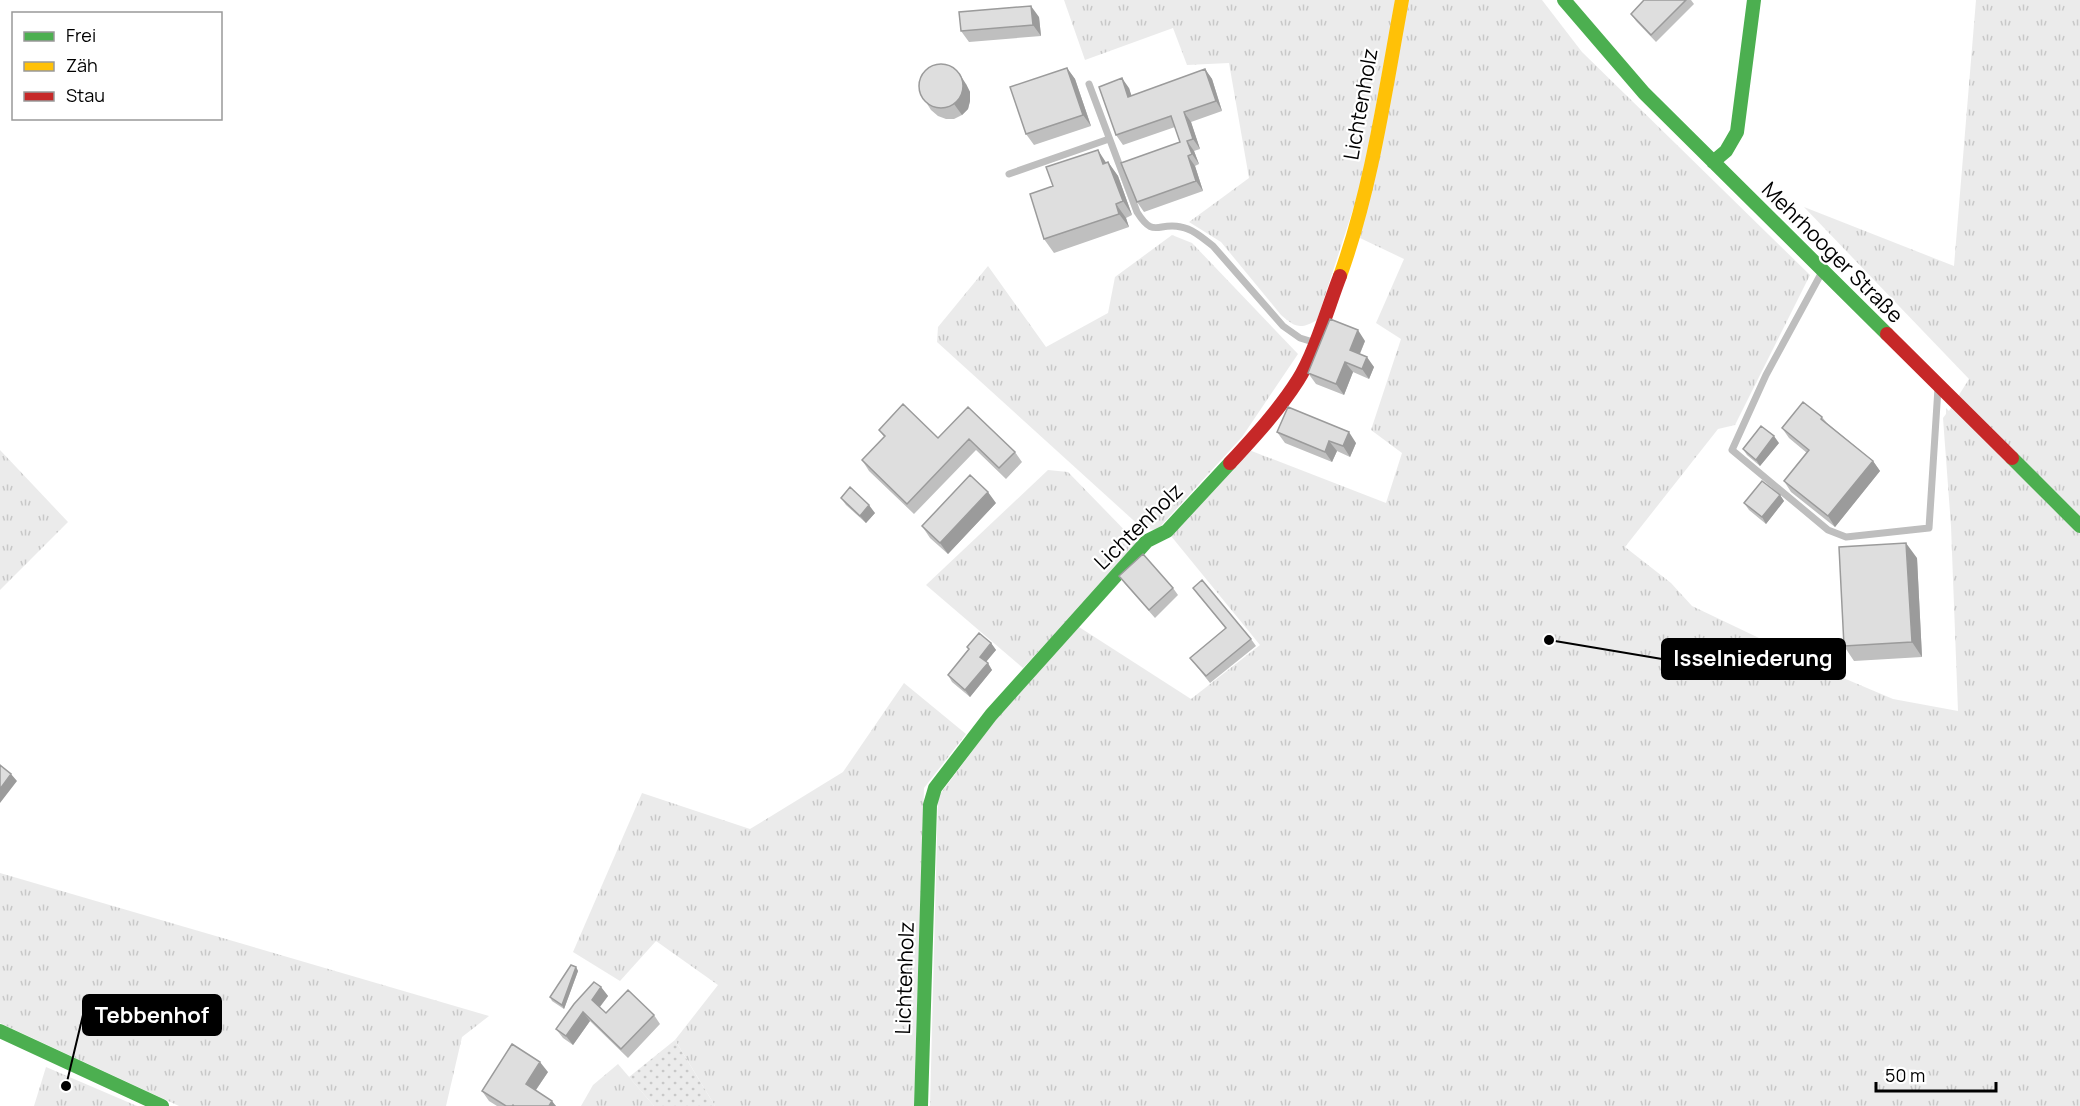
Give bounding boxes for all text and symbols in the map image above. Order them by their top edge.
legend [12,12,222,120]
text: Frei [66,23,96,47]
street label: Lichtenholz [1336,46,1384,162]
text: Zäh [66,53,98,77]
text: Stau [66,83,105,107]
street label: Mehrhooger Straße [1756,175,1910,329]
street label: Lichtenholz [1088,477,1188,575]
callout: Isselniederung [1662,639,1845,679]
text: Isselniederung [1673,643,1833,673]
street label: Lichtenholz [888,921,920,1035]
callout: Tebbenhof [83,995,221,1035]
text: Tebbenhof [95,1000,210,1030]
scale bar [1876,1055,1996,1093]
text: 50 m [1885,1063,1925,1087]

